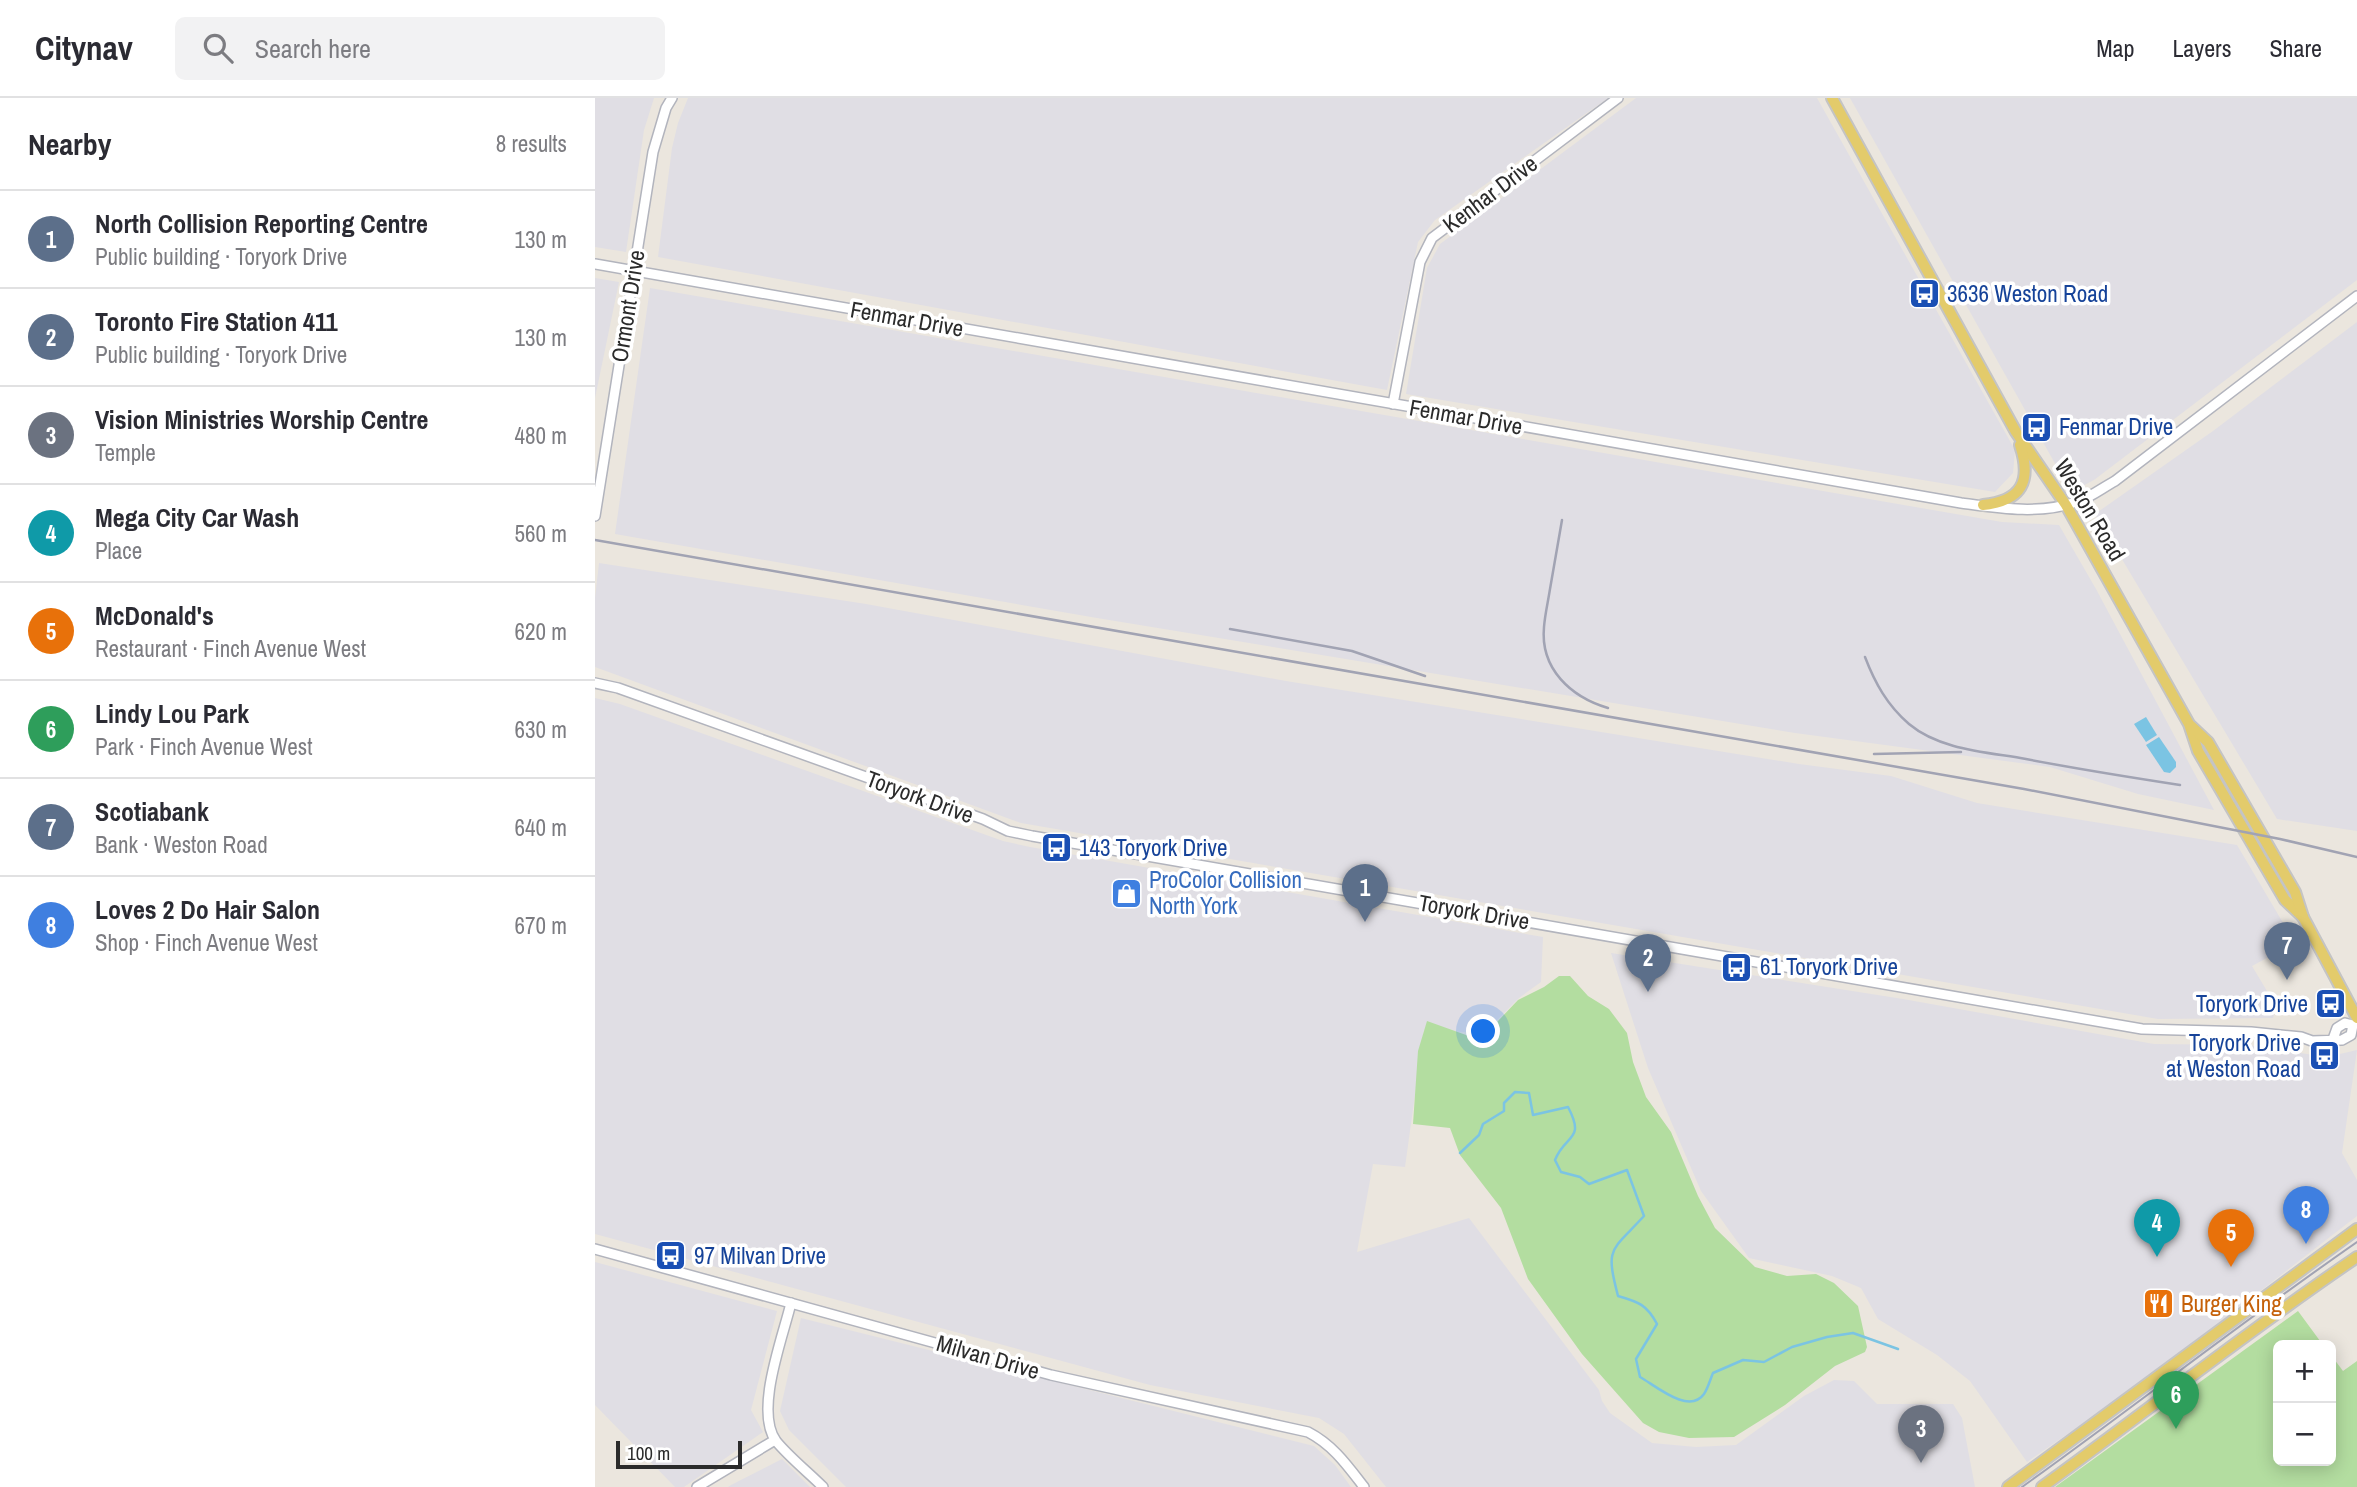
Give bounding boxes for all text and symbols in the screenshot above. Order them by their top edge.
search box [175,17,665,80]
text: Citynav [35,26,133,70]
icon: search [199,29,237,67]
text: Search here [255,31,371,66]
text: Map [2096,32,2134,64]
text: Layers [2172,32,2231,64]
text: Share [2269,32,2322,64]
text: Nearby [28,124,111,164]
text: 8 results [496,128,567,159]
street label: Kenhar Drive [1436,148,1543,239]
text: North Collision Reporting Centre [95,206,428,241]
text: 1 [46,224,56,255]
text: 130 m [515,224,567,255]
text: Public building · Toryork Drive [95,241,347,272]
street label: Ormont Drive [603,248,652,364]
bus stop icon: 3636 Weston Road [1907,277,1941,311]
place label: 3636 Weston Road [1947,278,2108,309]
street label: Fenmar Drive [848,293,966,344]
text: Toronto Fire Station 411 [95,304,338,339]
text: 2 [46,322,56,353]
text: 130 m [515,322,567,353]
text: Public building · Toryork Drive [95,339,347,370]
street label: Fenmar Drive [1407,391,1525,442]
text: Vision Ministries Worship Centre [95,402,428,437]
bus stop icon: Fenmar Drive [2019,410,2053,444]
place label: Fenmar Drive [2059,411,2173,442]
text: 3 [46,420,56,451]
text: 480 m [515,420,567,451]
text: Temple [95,437,156,468]
street label: Weston Road [2048,453,2133,567]
text: Mega City Car Wash [95,500,299,535]
text: 4 [46,518,56,549]
text: 560 m [515,518,567,549]
text: Place [95,535,142,566]
text: McDonald's [95,598,214,633]
text: 5 [46,616,56,647]
text: 620 m [515,616,567,647]
text: Restaurant · Finch Avenue West [95,633,366,664]
text: Lindy Lou Park [95,696,249,731]
text: 6 [46,714,56,745]
text: 630 m [515,714,567,745]
text: Park · Finch Avenue West [95,731,312,762]
street label: Toryork Drive [862,763,978,830]
text: Scotiabank [95,794,209,829]
text: 7 [46,812,56,843]
text: 640 m [515,812,567,843]
text: Bank · Weston Road [95,829,268,860]
bus stop icon: 143 Toryork Drive [1039,831,1073,865]
place label: 143 Toryork Drive [1079,832,1228,863]
place label: ProColor Collision North York [1149,864,1302,921]
pin: 1 [1342,864,1388,922]
shop icon: ProColor Collision North York [1109,876,1143,910]
street label: Toryork Drive [1416,887,1532,937]
text: Loves 2 Do Hair Salon [95,892,320,927]
text: 8 [46,910,56,941]
text: 670 m [515,910,567,941]
pin: 7 [2264,922,2310,980]
text: Shop · Finch Avenue West [95,927,318,958]
pin: 2 [1625,934,1671,992]
bus stop icon: 61 Toryork Drive [1720,950,1754,984]
place label: 61 Toryork Drive [1760,951,1898,982]
bus stop icon: Toryork Drive [2314,987,2348,1021]
place label: Toryork Drive [2196,988,2308,1019]
your location [1466,1014,1500,1048]
place label: Toryork Drive at Weston Road [2166,1027,2301,1084]
bus stop icon: Toryork Drive at Weston Road [2307,1039,2341,1073]
pin: 8 [2283,1186,2329,1244]
pin: 4 [2134,1199,2180,1257]
pin: 5 [2208,1209,2254,1267]
bus stop icon: 97 Milvan Drive [654,1239,688,1273]
place label: 97 Milvan Drive [694,1240,826,1271]
restaurant icon: Burger King [2141,1287,2175,1321]
place label: Burger King [2181,1288,2282,1319]
street label: Milvan Drive [933,1327,1043,1386]
map controls [2273,1340,2336,1466]
button: + [2273,1340,2336,1403]
pin: 6 [2153,1371,2199,1429]
button: − [2273,1403,2336,1466]
pin: 3 [1898,1405,1944,1463]
scale bar [616,1438,742,1470]
text: 100 m [627,1440,670,1466]

